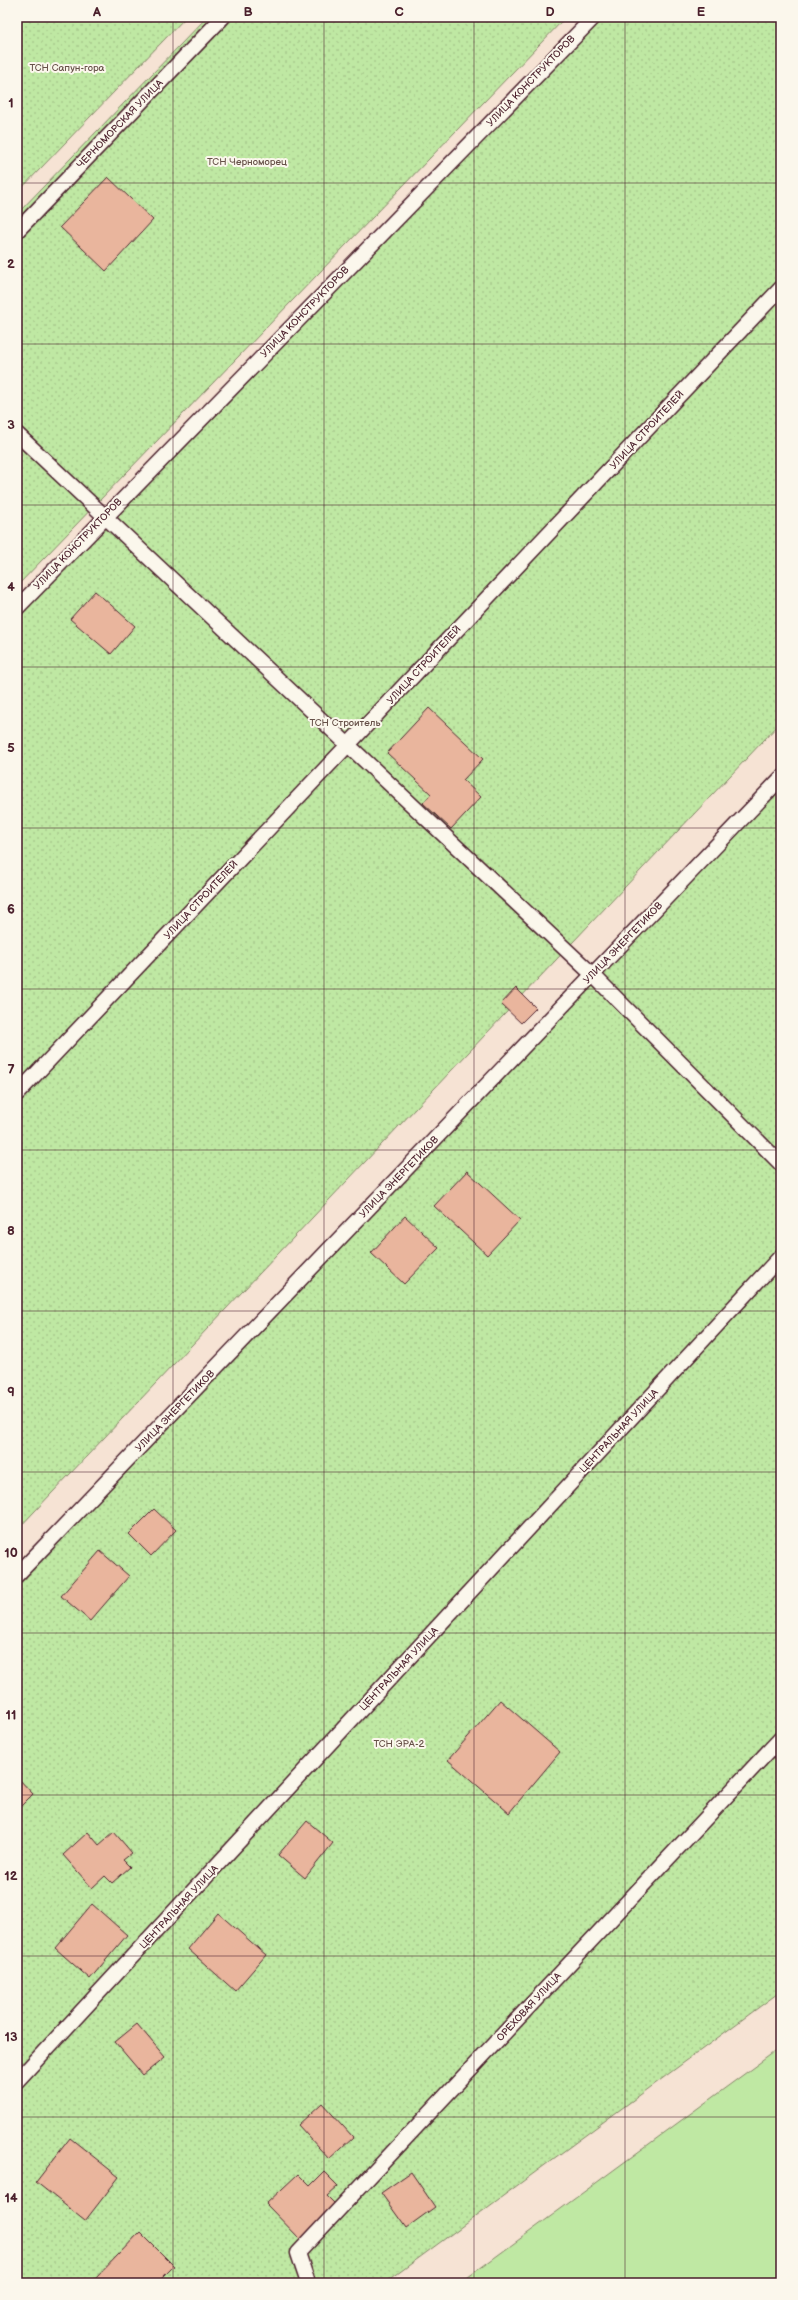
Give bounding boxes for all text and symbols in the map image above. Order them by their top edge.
text: A [92,4,101,20]
text: B [243,4,253,20]
text: C [394,4,404,20]
text: D [545,4,555,20]
text: E [697,4,706,20]
street label: УЛИЦА КОНСТРУКТОРОВ [484,33,578,129]
park label: ТСН Сапун-гора [29,62,105,74]
street label: ЧЕРНОМОРСКАЯ УЛИЦА [74,76,166,171]
text: 1 [8,95,14,111]
park label: ТСН Черноморец [207,156,287,168]
text: 2 [7,256,15,272]
street label: УЛИЦА КОНСТРУКТОРОВ [258,264,352,360]
street label: УЛИЦА СТРОИТЕЛЕЙ [608,388,686,472]
text: 3 [7,417,15,433]
street label: УЛИЦА КОНСТРУКТОРОВ [31,496,125,592]
text: 4 [7,579,15,595]
street label: УЛИЦА СТРОИТЕЛЕЙ [385,623,463,707]
park label: ТСН Строитель [310,717,380,729]
text: 5 [7,740,15,756]
street label: УЛИЦА СТРОИТЕЛЕЙ [162,858,240,942]
street label: УЛИЦА ЭНЕРГЕТИКОВ [581,899,666,986]
text: 6 [7,901,15,917]
text: 7 [7,1062,15,1078]
street label: УЛИЦА ЭНЕРГЕТИКОВ [357,1133,442,1220]
text: 8 [7,1223,15,1239]
street label: УЛИЦА ЭНЕРГЕТИКОВ [133,1367,218,1454]
text: 9 [7,1384,15,1400]
street label: ЦЕНТРАЛЬНАЯ УЛИЦА [577,1386,662,1475]
text: 10 [4,1545,18,1561]
street label: ЦЕНТРАЛЬНАЯ УЛИЦА [357,1624,442,1713]
text: 11 [6,1707,16,1723]
park label: ТСН ЭРА-2 [374,1738,425,1750]
street label: ЦЕНТРАЛЬНАЯ УЛИЦА [137,1862,222,1951]
text: 12 [4,1868,18,1884]
street label: ОРЕХОВАЯ УЛИЦА [494,1970,564,2044]
text: 13 [4,2029,18,2045]
text: 14 [4,2190,18,2206]

